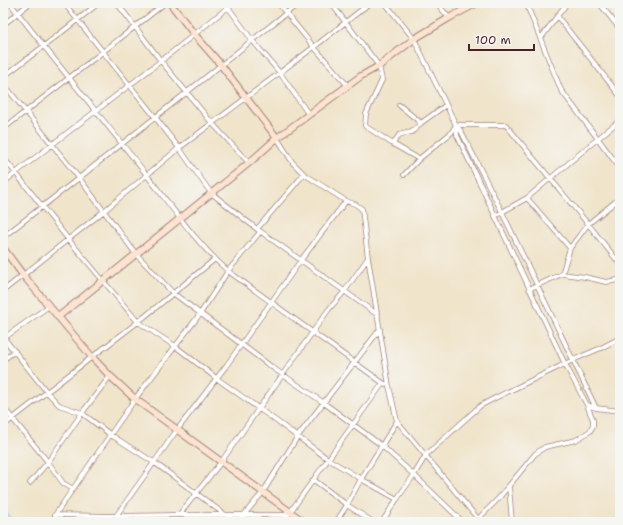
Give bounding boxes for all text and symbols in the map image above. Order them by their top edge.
scale bar [469,26,534,52]
text: 100 m [475,32,511,48]

